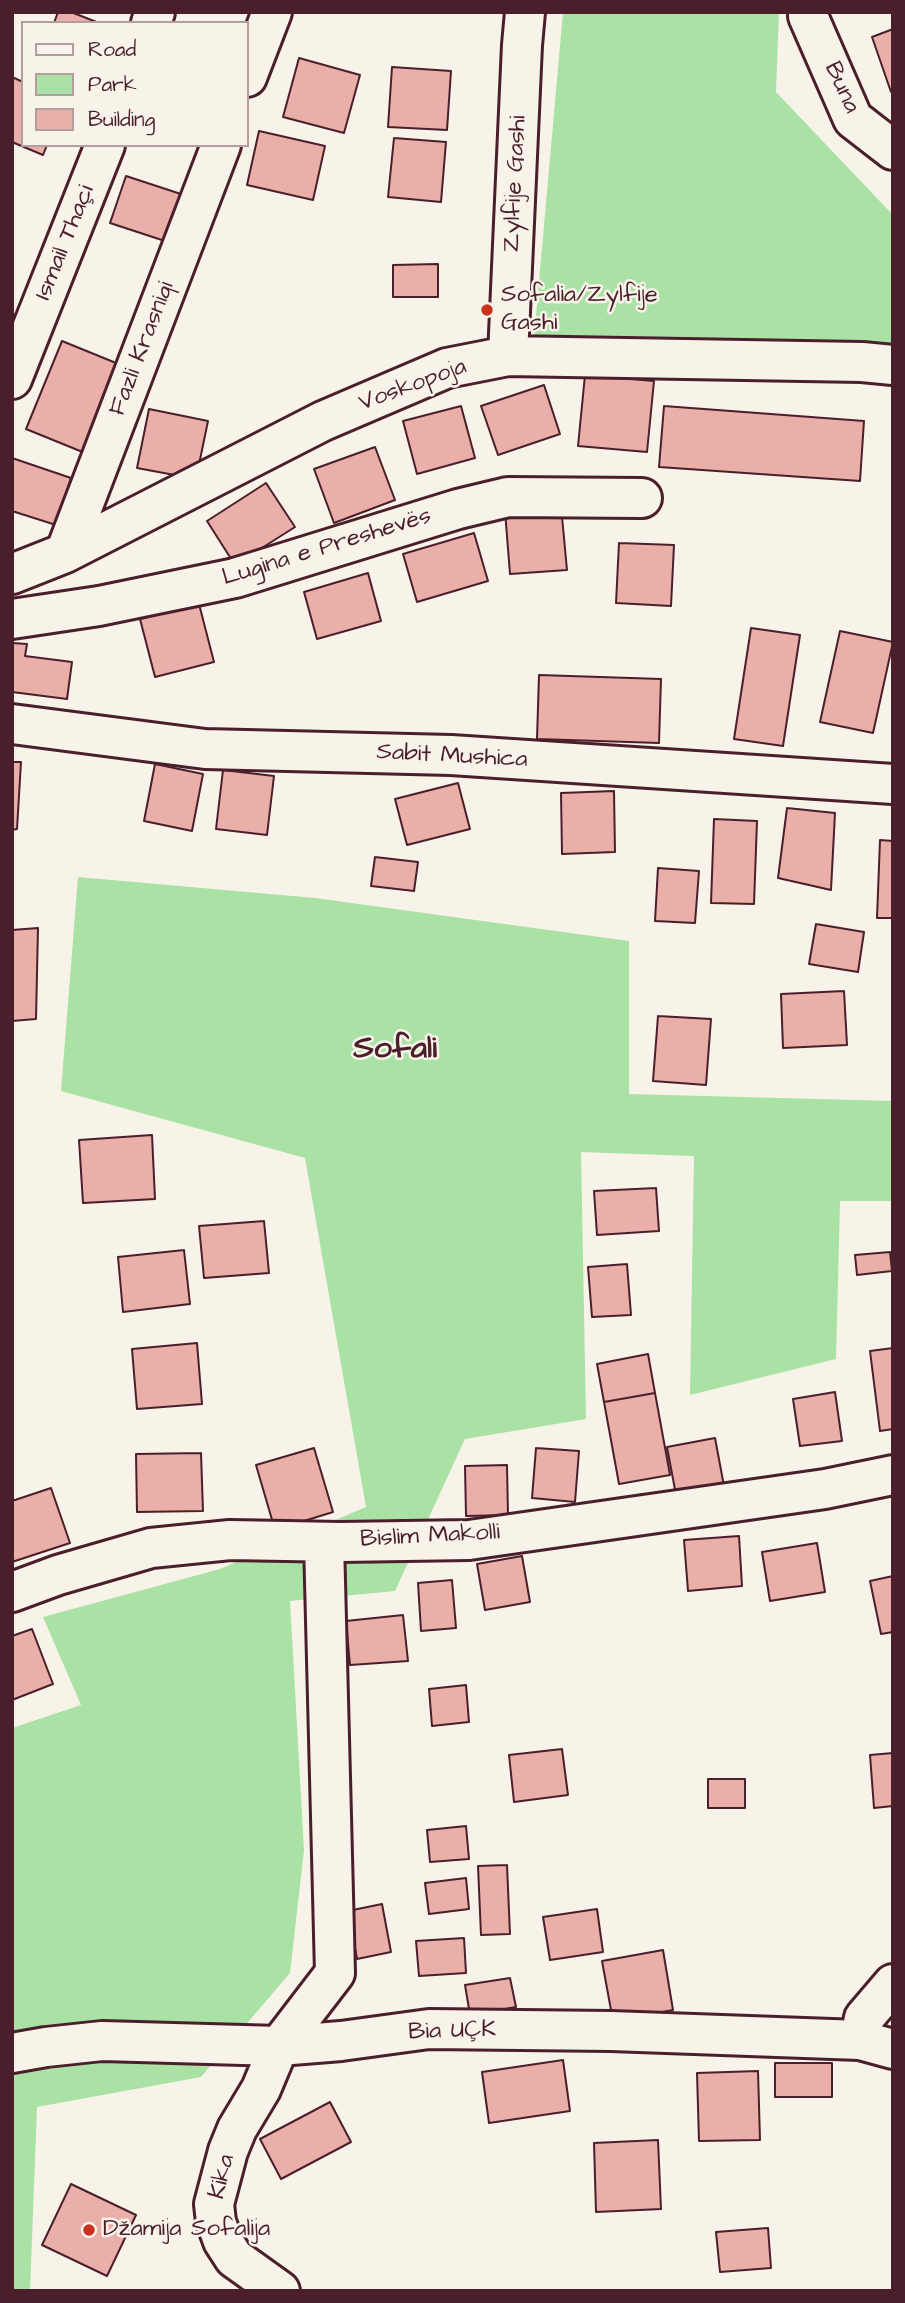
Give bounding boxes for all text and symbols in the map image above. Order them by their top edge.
legend [21,21,248,147]
text: Road [88,35,136,64]
street label: Buna [817,58,865,118]
text: Park [88,70,137,99]
text: Building [88,105,155,134]
street label: Zylfije Gashi [498,115,534,253]
street label: Ismail Thaçi [30,181,102,305]
street label: Fazli Krasniqi [104,278,182,420]
place label: Sofalia/Zylfije Gashi [501,282,658,338]
marker: Sofalia/Zylfije Gashi [479,302,495,318]
street label: Voskopoja [355,353,471,419]
street label: Lugina e Preshevës [219,502,435,594]
street label: Sabit Mushica [376,739,528,775]
district label: Sofali [353,1031,437,1069]
street label: Bislim Makolli [359,1519,501,1555]
street label: Bia UÇK [408,2016,496,2048]
street label: Kika [204,2152,242,2202]
place label: Džamija Sofalija [103,2216,270,2244]
marker: Džamija Sofalija [81,2222,97,2238]

